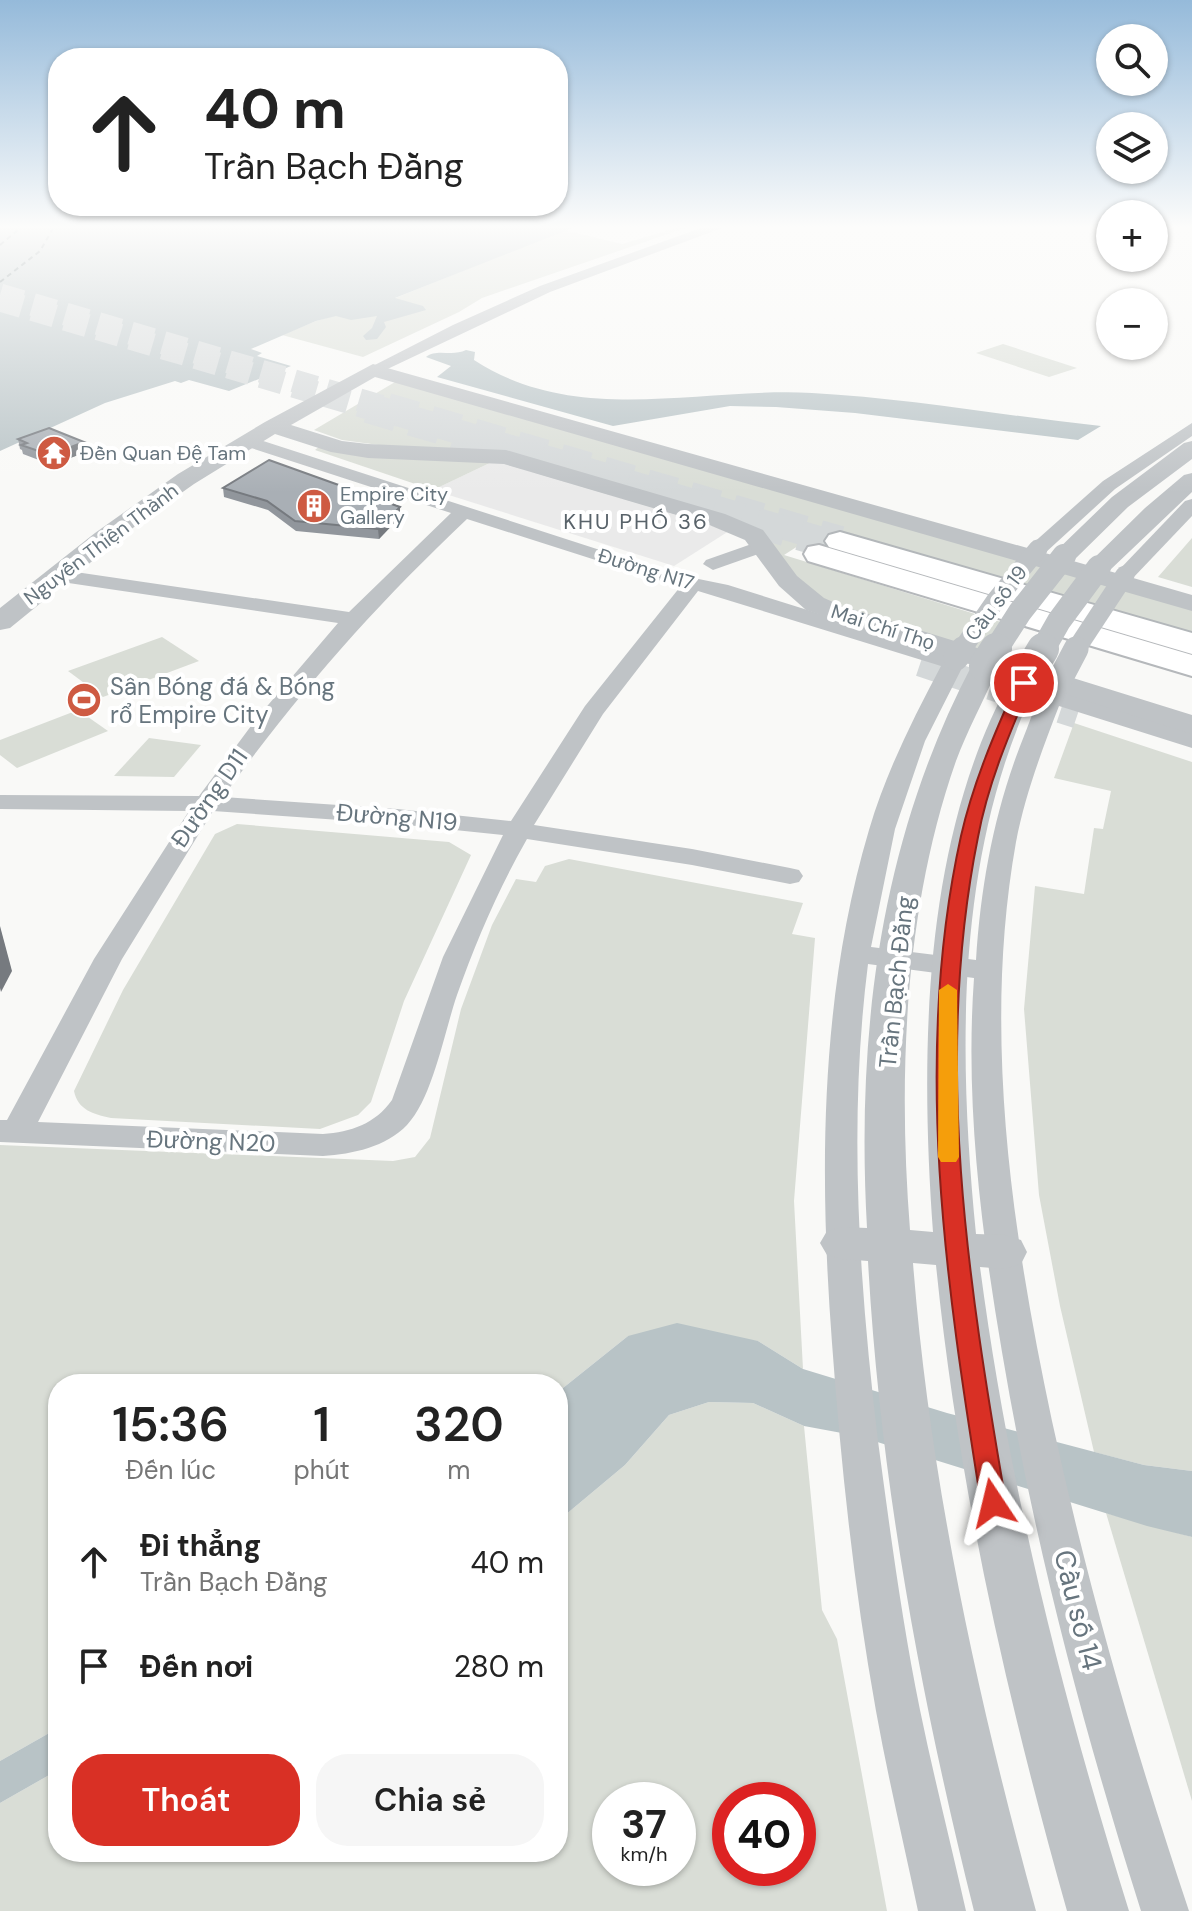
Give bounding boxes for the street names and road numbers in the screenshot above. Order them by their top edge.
street label: Nguyễn Thiện Thành [19,477,183,611]
street label: Đường N17 [595,542,697,596]
street label: Cầu số 19 [959,560,1033,646]
street label: Mai Chí Thọ [828,598,938,656]
street label: Đường D11 [164,742,254,854]
street label: Đường N19 [335,796,459,838]
street label: Trần Bạch Đằng [872,894,920,1070]
street label: Đường N20 [146,1123,276,1159]
street label: Cầu số 14 [1045,1546,1111,1674]

